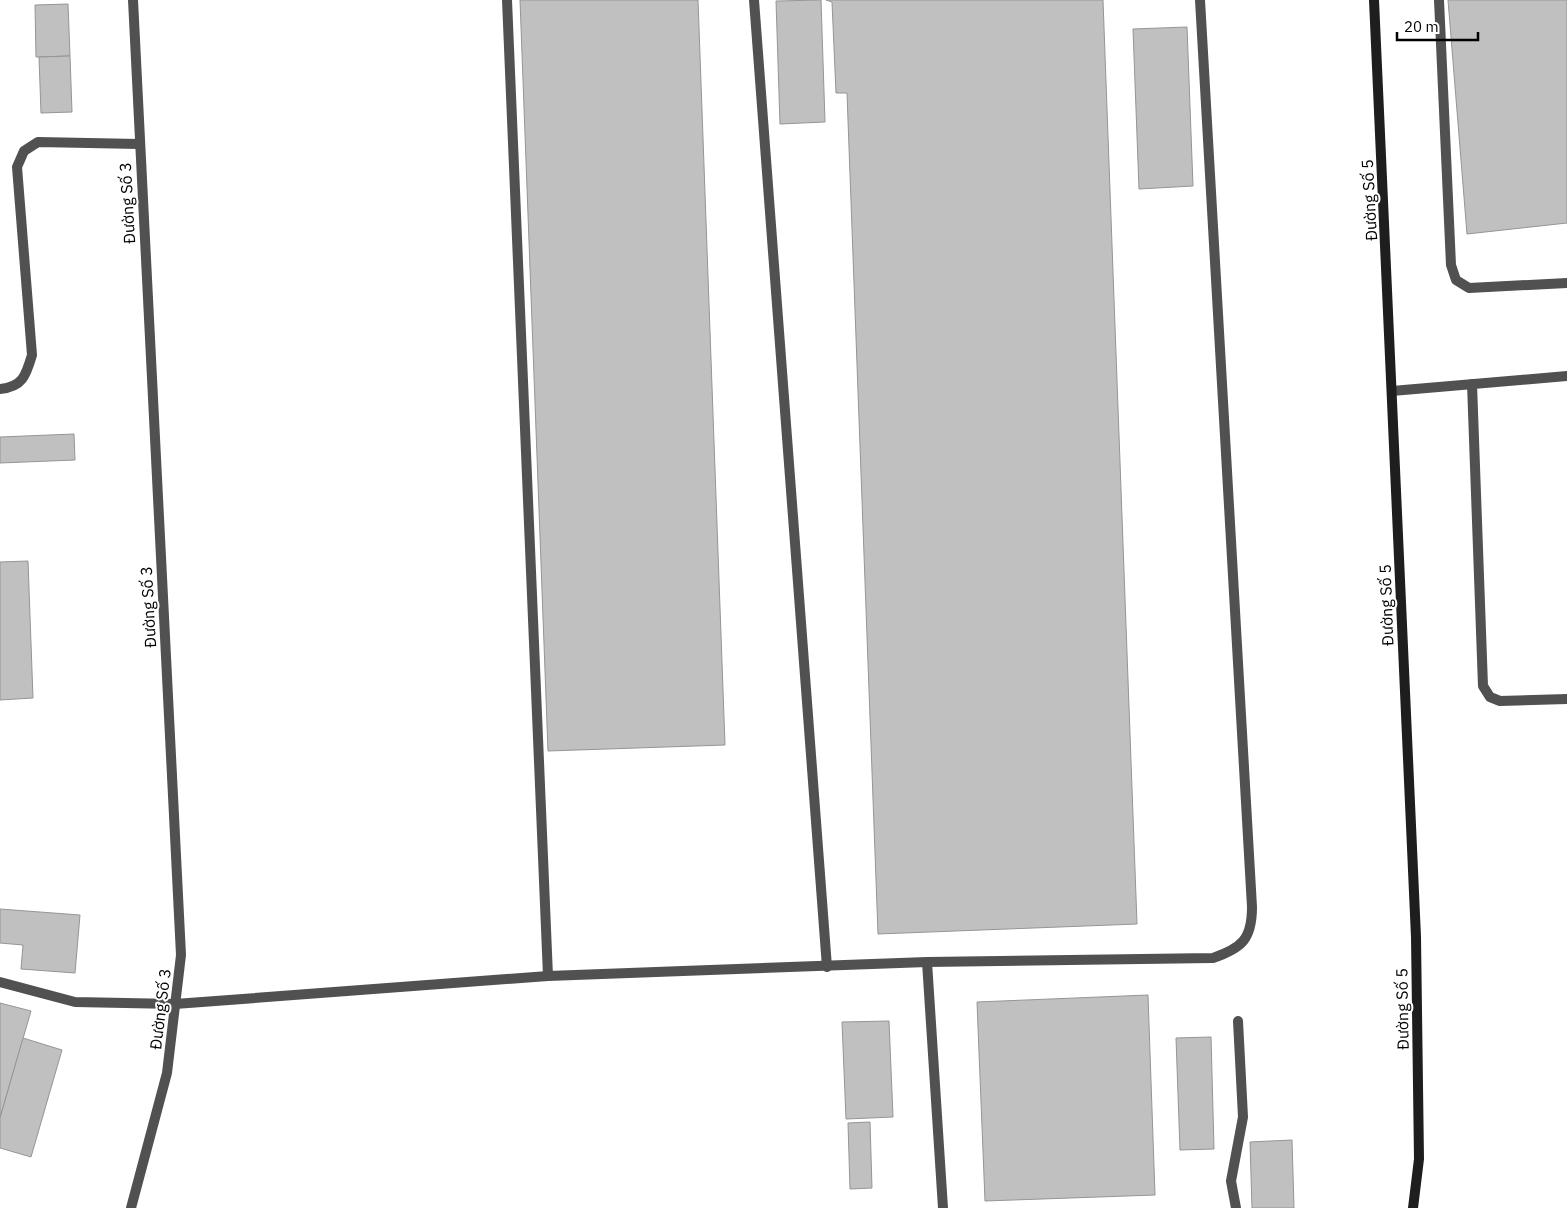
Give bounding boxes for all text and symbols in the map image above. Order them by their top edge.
scale bar [1397,10,1478,42]
text: 20 m [1404,17,1439,36]
street label: Đường Số 5 [1357,159,1381,241]
street label: Đường Số 3 [115,162,139,244]
street label: Đường Số 5 [1375,564,1397,646]
street label: Đường Số 3 [136,566,160,648]
street label: Đường Số 3 [145,967,175,1051]
street label: Đường Số 5 [1391,968,1413,1050]

